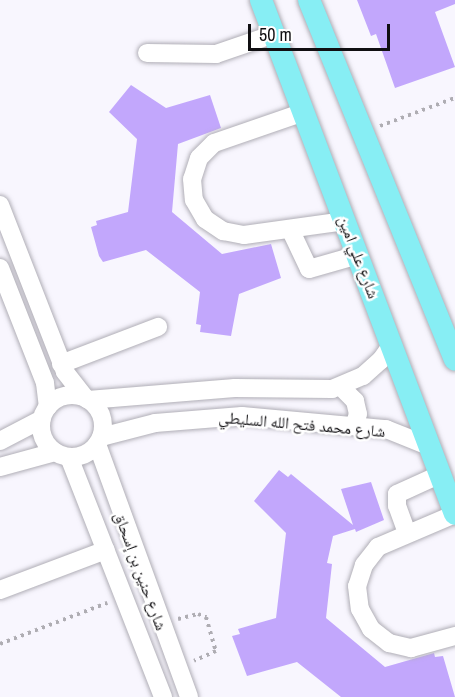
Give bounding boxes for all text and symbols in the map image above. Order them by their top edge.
scale bar [251,12,394,50]
text: 50 m [259,22,292,47]
street label: شارع علي امين [334,213,384,301]
street label: شارع محمد فتح الله السليطي [218,407,386,441]
street label: شارع حنين بن إسحاق [111,509,171,633]

